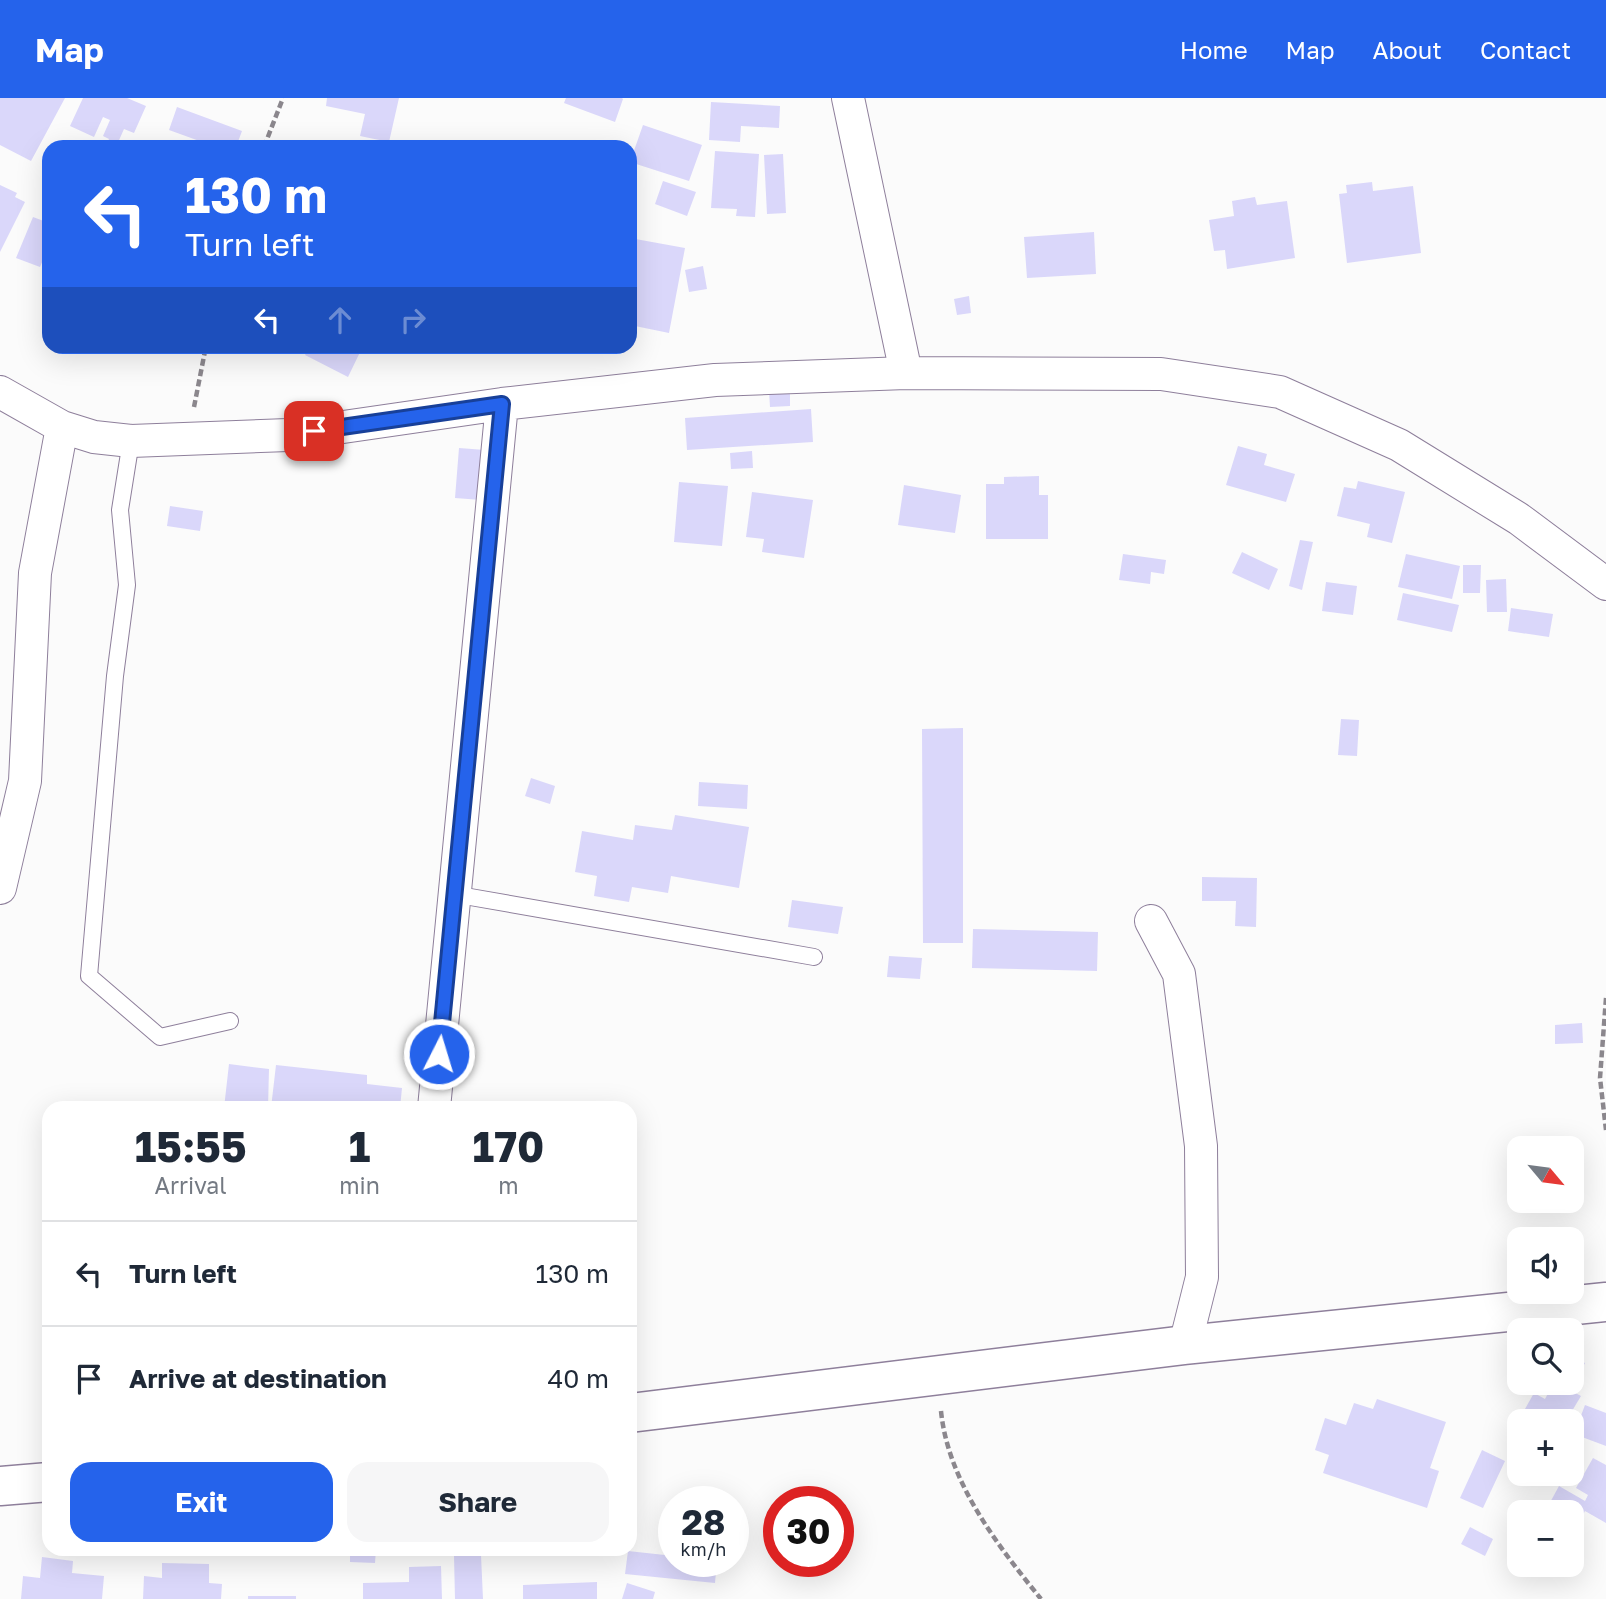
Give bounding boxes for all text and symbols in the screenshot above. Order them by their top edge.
text: Map [35,30,104,69]
text: Home [1180,35,1248,64]
text: Map [1286,35,1335,64]
text: About [1373,35,1442,64]
text: Contact [1480,35,1571,64]
text: 130 m [185,165,327,224]
icon: left [70,168,161,259]
text: Turn left [185,225,314,263]
icon: left [248,301,286,339]
icon: ahead [321,301,359,339]
icon: right [394,301,432,339]
pin [284,401,344,461]
icon: arrive [295,412,333,450]
position arrow [402,1017,476,1091]
text: 15:55 [135,1121,247,1171]
text: 1 [349,1121,370,1171]
text: 170 [473,1121,544,1171]
north arrow [1507,1136,1584,1213]
map controls [1507,1136,1584,1577]
text: Arrival [155,1171,227,1199]
text: min [339,1171,380,1199]
text: m [498,1171,519,1199]
button: sound [1507,1227,1584,1304]
icon: left [70,1255,108,1293]
text: Turn left [129,1258,237,1289]
text: 130 m [536,1258,609,1289]
button: search [1507,1318,1584,1395]
icon: arrive [70,1360,108,1398]
text: Arrive at destination [129,1363,387,1394]
text: 40 m [548,1363,609,1394]
button: + [1507,1409,1584,1486]
button: Exit [70,1462,333,1542]
button: Share [347,1462,609,1542]
speed limit sign: 30 [763,1486,854,1577]
button: − [1507,1500,1584,1577]
text: 28 [682,1501,725,1543]
text: km/h [681,1538,726,1560]

